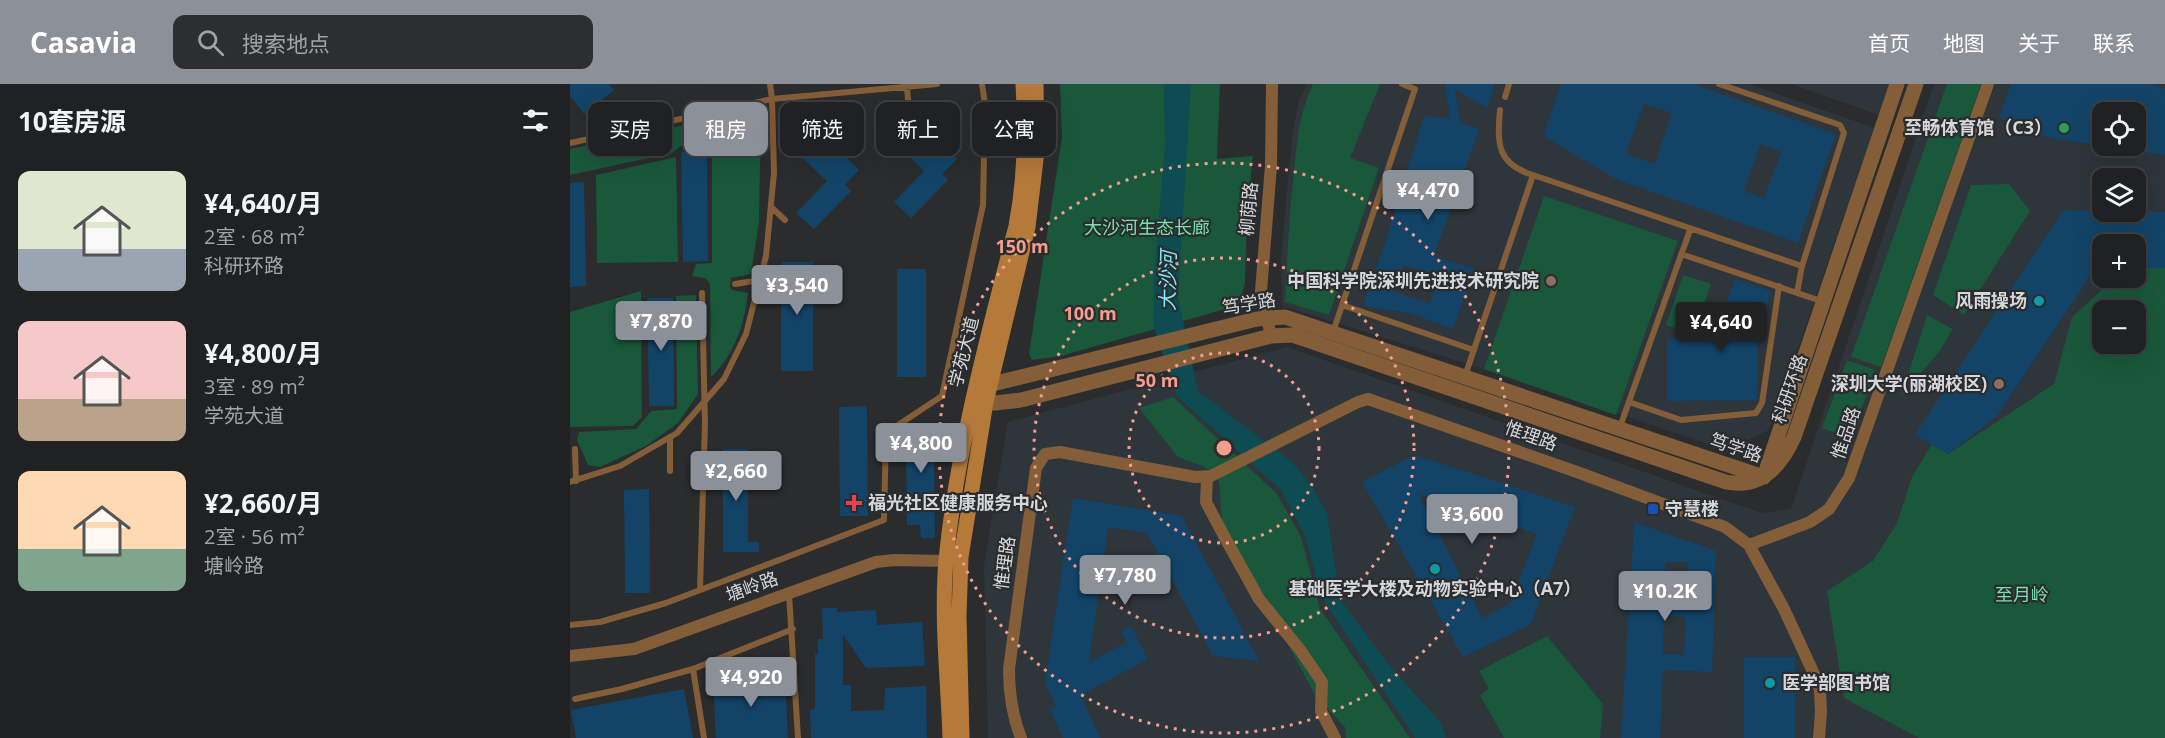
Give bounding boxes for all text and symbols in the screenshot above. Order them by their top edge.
search box [173,15,593,69]
text: Casavia [30,23,137,61]
icon: search [194,26,227,59]
text: 搜索地点 [242,28,330,58]
text: 首页 [1868,29,1910,57]
text: 地图 [1943,29,1985,57]
text: 关于 [2018,29,2060,57]
text: 联系 [2093,29,2135,57]
chip: 买房 [588,102,672,156]
chip: 租房 [684,102,768,156]
chip: 筛选 [780,102,864,156]
chip: 新上 [876,102,960,156]
chip: 公寓 [972,102,1056,156]
map controls [2092,102,2146,354]
button: locate [2092,102,2146,156]
text: 10套房源 [18,103,126,139]
icon: filters [519,104,552,137]
place label: 至畅体育馆（C3） [1904,115,2052,139]
marker: 至畅体育馆（C3） [2057,121,2071,135]
button: layers [2092,168,2146,222]
pin: ¥4,470 [1379,170,1477,221]
text: ¥4,470 [1397,176,1459,203]
street label: 柳荫路 [1234,181,1262,237]
text: ¥4,640/月 [204,185,323,221]
icon: home [66,195,138,267]
park label: 大沙河生态长廊 [1084,215,1210,239]
text: 2室 · 68 m² [204,223,305,250]
text: 150 m [995,234,1049,258]
button: + [2092,234,2146,288]
water label: 大沙河 [1153,247,1182,311]
text: 科研环路 [204,252,284,279]
pin: ¥3,540 [748,265,846,316]
place label: 中国科学院深圳先进技术研究院 [1287,268,1539,292]
text: ¥3,540 [766,271,828,298]
marker: 中国科学院深圳先进技术研究院 [1544,274,1558,288]
street label: 笃学路 [1220,287,1277,319]
place label: 风雨操场 [1955,288,2027,312]
marker: 风雨操场 [2032,294,2046,308]
button: − [2092,300,2146,354]
pin: ¥7,870 [612,301,710,352]
text: 100 m [1063,301,1117,325]
pin: ¥4,640 [1672,302,1770,353]
text: ¥7,870 [630,307,692,334]
text: ¥4,640 [1690,308,1752,335]
street label: 学苑大道 [943,314,983,390]
text: ¥4,800/月 [204,335,323,371]
icon: home [66,345,138,417]
street label: 科研环路 [1766,351,1812,427]
text: 50 m [1136,368,1178,392]
place label: 深圳大学(丽湖校区) [1831,371,1987,395]
text: 3室 · 89 m² [204,373,305,400]
marker: 深圳大学(丽湖校区) [1992,377,2006,391]
text: 学苑大道 [204,402,284,429]
street label: 惟品路 [1825,403,1865,462]
street label: 惟理路 [1502,415,1561,456]
pin: ¥4,800 [872,423,970,474]
street label: 笃学路 [1707,427,1766,467]
text: ¥4,800 [890,429,952,456]
centre of rings [1214,438,1234,458]
pin: ¥2,660 [687,451,785,502]
text: ¥2,660 [705,457,767,484]
text: ¥2,660/月 [204,485,323,521]
place label: 福光社区健康服务中心 [868,490,1048,514]
marker: 福光社区健康服务中心 [845,494,863,512]
pin: ¥3,600 [1423,494,1521,545]
icon: home [66,495,138,567]
place label: 守慧楼 [1665,496,1719,520]
text: ¥3,600 [1441,500,1503,527]
marker: 守慧楼 [1646,502,1660,516]
text: 2室 · 56 m² [204,523,305,550]
street label: 惟理路 [988,534,1020,591]
text: 塘岭路 [204,552,264,579]
pin: ¥7,780 [1076,555,1174,606]
text: ¥7,780 [1094,561,1156,588]
marker: 基础医学大楼及动物实验中心（A7） [1428,562,1442,576]
street label: 塘岭路 [722,566,781,607]
pin: ¥10.2K [1616,571,1714,622]
place label: 基础医学大楼及动物实验中心（A7） [1289,576,1581,600]
text: ¥10.2K [1633,577,1697,604]
park label: 至月岭 [1995,582,2049,606]
pin: ¥4,920 [702,657,800,708]
text: ¥4,920 [720,663,782,690]
place label: 医学部图书馆 [1782,670,1890,694]
marker: 医学部图书馆 [1763,676,1777,690]

